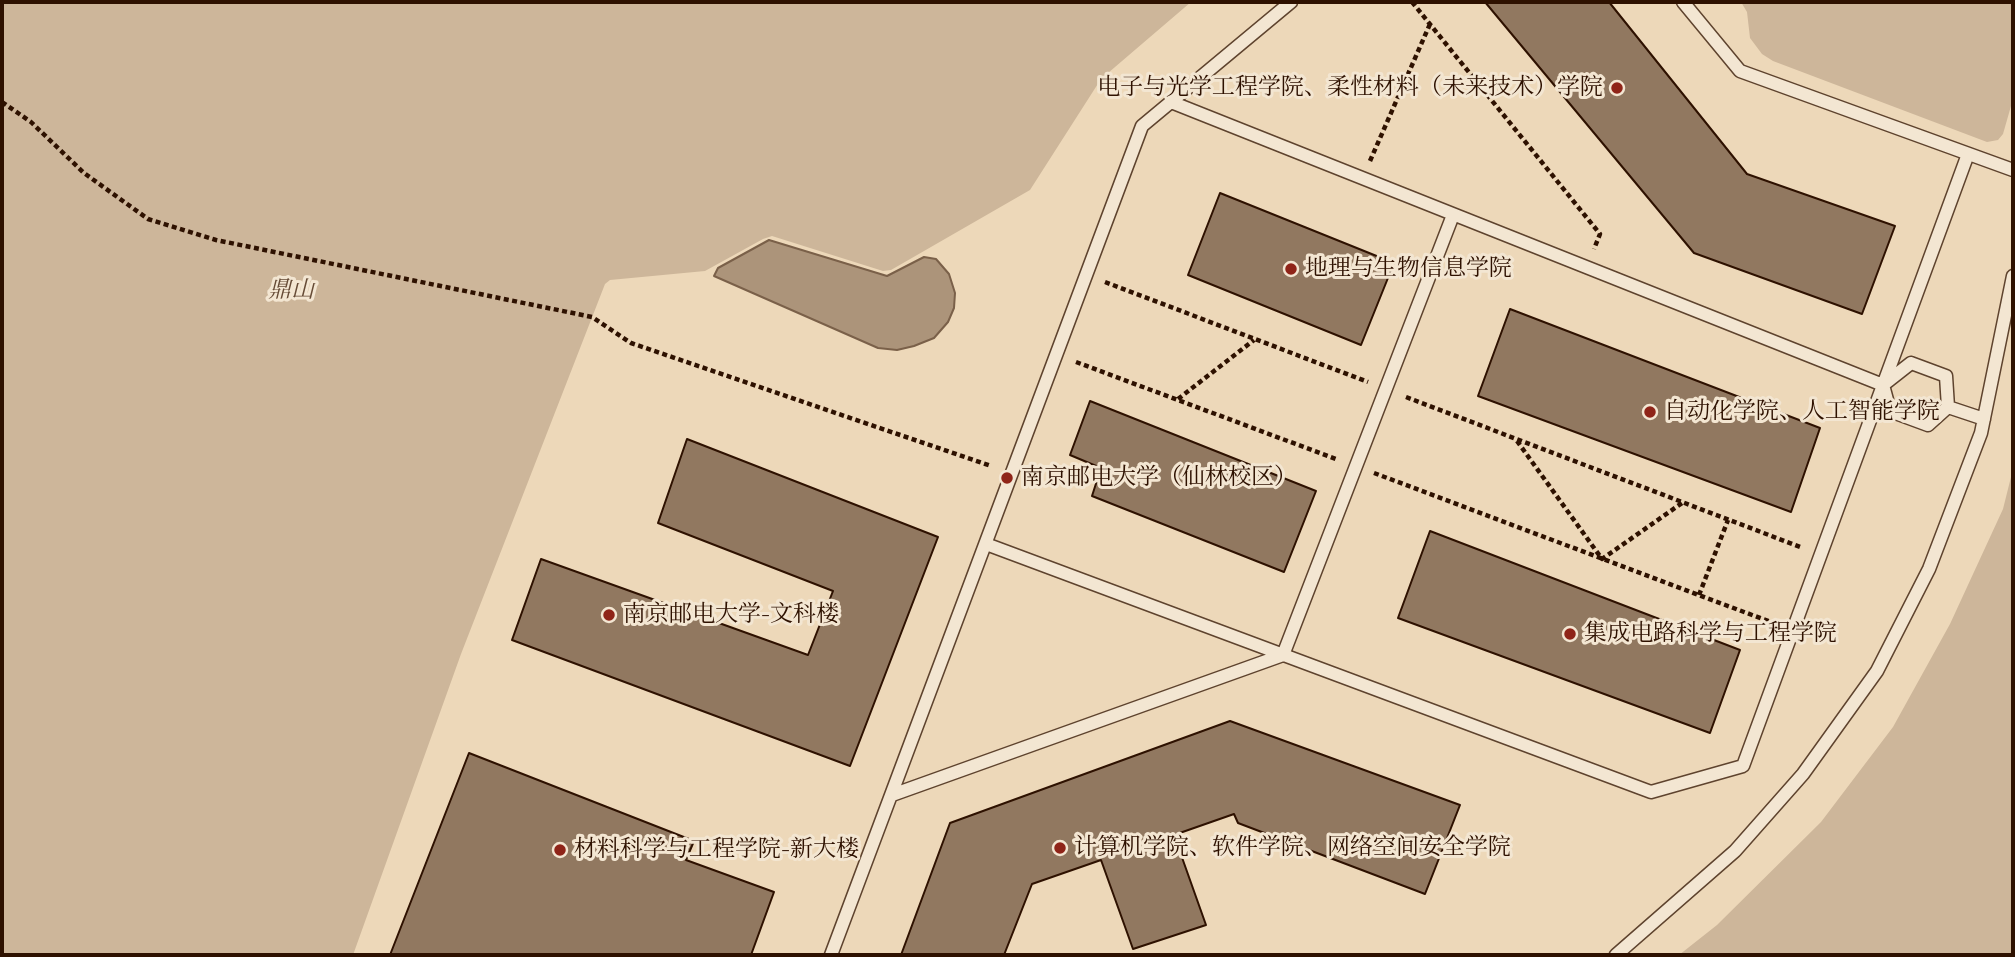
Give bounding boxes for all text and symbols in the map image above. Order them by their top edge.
place label: 电子与光学工程学院、柔性材料（未来技术）学院 [1097,74,1603,102]
marker: 电子与光学工程学院、柔性材料（未来技术）学院 [1609,80,1625,96]
place label: 地理与生物信息学院 [1305,255,1512,283]
marker: 地理与生物信息学院 [1283,261,1299,277]
park label: 鼎山 [268,277,314,305]
place label: 自动化学院、人工智能学院 [1664,398,1940,426]
marker: 自动化学院、人工智能学院 [1642,404,1658,420]
place label: 南京邮电大学（仙林校区） [1021,464,1297,492]
marker: 南京邮电大学（仙林校区） [999,470,1015,486]
place label: 南京邮电大学-文科楼 [623,601,839,629]
marker: 南京邮电大学-文科楼 [601,607,617,623]
place label: 集成电路科学与工程学院 [1584,620,1837,648]
marker: 集成电路科学与工程学院 [1562,626,1578,642]
place label: 计算机学院、软件学院、网络空间安全学院 [1074,834,1511,862]
place label: 材料科学与工程学院-新大楼 [574,836,859,864]
marker: 计算机学院、软件学院、网络空间安全学院 [1052,840,1068,856]
marker: 材料科学与工程学院-新大楼 [552,842,568,858]

